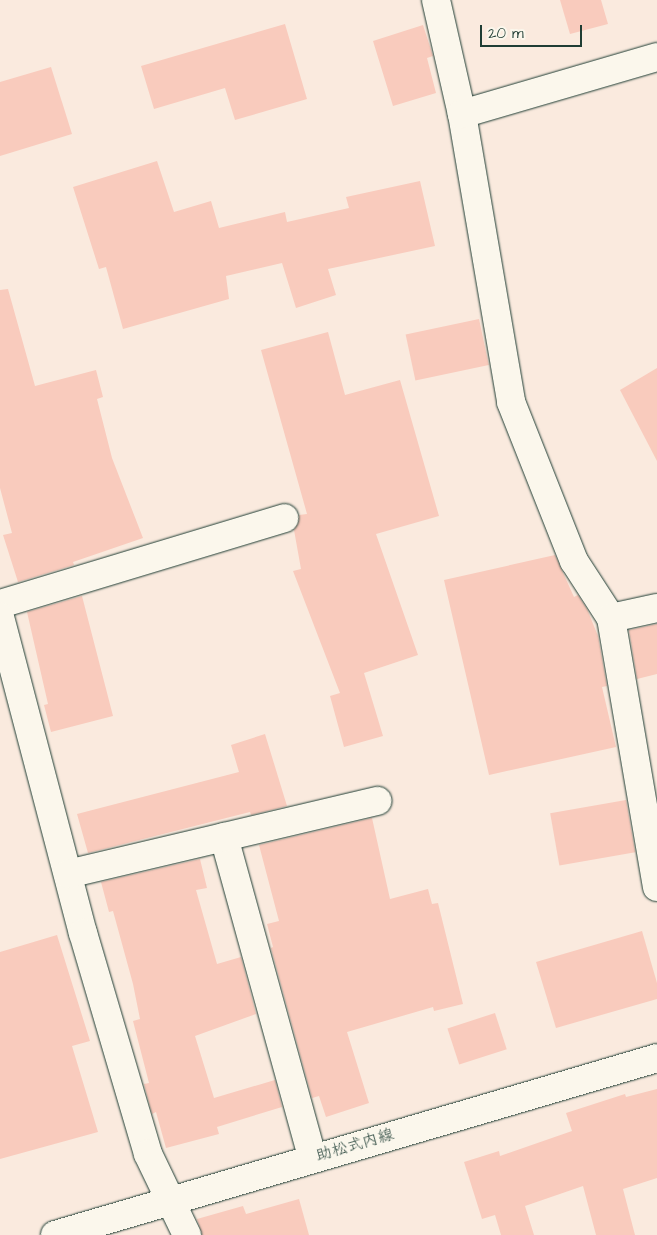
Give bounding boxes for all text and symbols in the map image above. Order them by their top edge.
scale bar [482,15,584,47]
text: 20 m [488,23,524,44]
street label: 助松式内線 [314,1125,396,1165]

